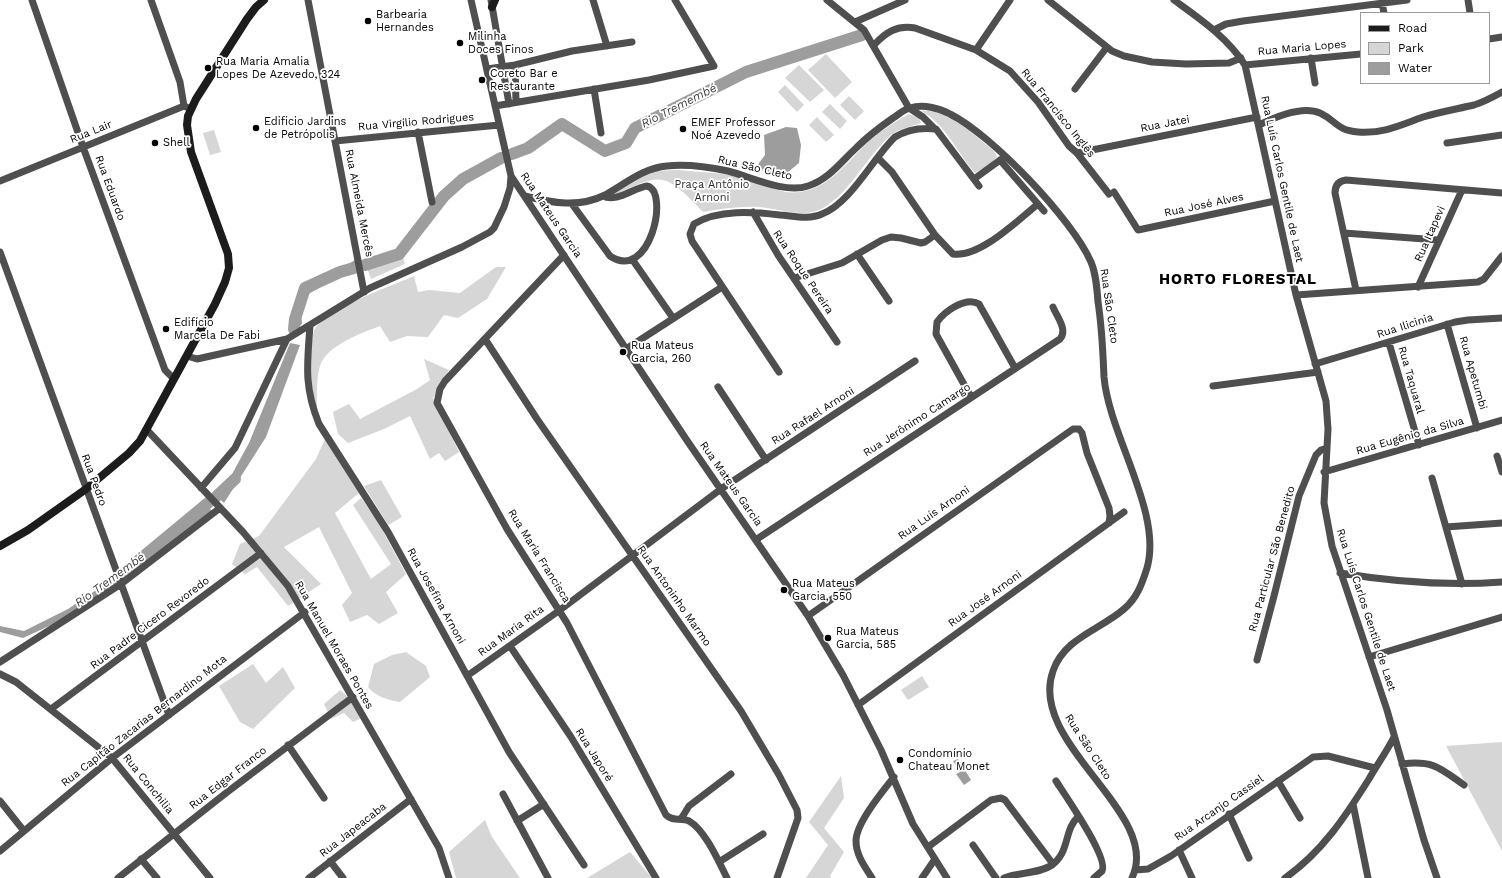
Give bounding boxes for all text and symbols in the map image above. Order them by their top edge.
place label: Barbearia Hernandes [376,8,434,34]
legend [1360,12,1490,84]
marker: Barbearia Hernandes [363,16,373,26]
text: Road [1398,21,1427,35]
place label: Milinha Doces Finos [468,30,533,56]
marker: Milinha Doces Finos [455,38,465,48]
street label: Rua Maria Lopes [1257,38,1347,58]
text: Park [1398,41,1424,55]
place label: Rua Maria Amalia Lopes De Azevedo, 324 [216,55,340,81]
text: Water [1398,61,1432,75]
marker: Rua Maria Amalia Lopes De Azevedo, 324 [203,63,213,73]
street label: Rua Francisco Inglês [1018,66,1098,160]
place label: Coreto Bar e Restaurante [490,67,558,93]
marker: Coreto Bar e Restaurante [477,75,487,85]
water label: Rio Tremembé [639,81,719,131]
street label: Rua Luís Carlos Gentile de Laet [1258,94,1306,264]
street label: Rua Virgílio Rodrigues [357,110,475,134]
street label: Rua Jatei [1139,113,1191,135]
place label: Edificio Jardins de Petrópolis [264,115,346,141]
place label: EMEF Professor Noé Azevedo [691,116,776,142]
street label: Rua Lair [68,118,114,146]
marker: Edificio Jardins de Petrópolis [251,123,261,133]
marker: EMEF Professor Noé Azevedo [678,124,688,134]
place label: Shell [163,136,190,150]
marker: Shell [150,138,160,148]
street label: Rua Almeida Mercês [342,148,376,258]
street label: Rua São Cleto [717,153,793,183]
street label: Rua Eduardo [92,154,128,222]
street label: Rua Mateus Garcia [517,170,585,260]
park label: Praça Antônio Arnoni [675,178,749,204]
street label: Rua José Alves [1163,190,1245,220]
street label: Rua Itapevi [1412,204,1448,264]
street label: Rua Roque Pereira [770,227,836,317]
street label: Rua São Cleto [1097,268,1121,344]
district label: HORTO FLORESTAL [1159,271,1317,289]
street label: Rua Ilicinia [1375,311,1435,341]
place label: Edifício Marcela De Fabi [174,316,260,342]
marker: Edifício Marcela De Fabi [161,324,171,334]
street label: Rua Apetumbi [1456,335,1490,411]
place label: Rua Mateus Garcia, 260 [631,339,694,365]
street label: Rua Taquaral [1395,345,1427,415]
marker: Rua Mateus Garcia, 260 [618,347,628,357]
street label: Rua Jerônimo Camargo [861,380,973,460]
street label: Rua Rafael Arnoni [769,384,857,448]
street label: Rua Eugênio da Silva [1355,414,1465,458]
street label: Rua Mateus Garcia [697,439,765,529]
street label: Rua Pedro [78,452,110,508]
street label: Rua Luís Arnoni [896,483,972,543]
street label: Rua Particular São Benedito [1246,485,1298,633]
street label: Rua Maria Francisca [505,507,573,605]
street label: Rua Luís Carlos Gentile de Laet [1333,527,1399,693]
street label: Rua Antoninho Marmo [634,543,714,649]
street label: Rua Josefina Arnoni [404,546,468,646]
water label: Rio Tremembé [72,550,148,610]
street label: Rua José Arnoni [946,568,1024,630]
street label: Rua Padre Cicero Revoredo [88,574,212,672]
place label: Rua Mateus Garcia, 550 [792,577,855,603]
street label: Rua Manuel Moraes Pontes [292,579,376,711]
marker: Rua Mateus Garcia, 550 [779,585,789,595]
street label: Rua Maria Rita [476,603,546,659]
place label: Rua Mateus Garcia, 585 [836,625,899,651]
marker: Rua Mateus Garcia, 585 [823,633,833,643]
street label: Rua Capitão Zacarias Bernardino Mota [59,652,229,790]
street label: Rua São Cleto [1062,712,1114,782]
street label: Rua Japoré [572,726,616,784]
street label: Rua Edgar Franco [187,744,269,812]
place label: Condomínio Chateau Monet [908,747,990,773]
street label: Rua Conchilia [120,751,176,817]
marker: Condomínio Chateau Monet [895,755,905,765]
street label: Rua Arcanjo Cassiel [1172,772,1266,844]
street label: Rua Japeacaba [317,800,389,860]

